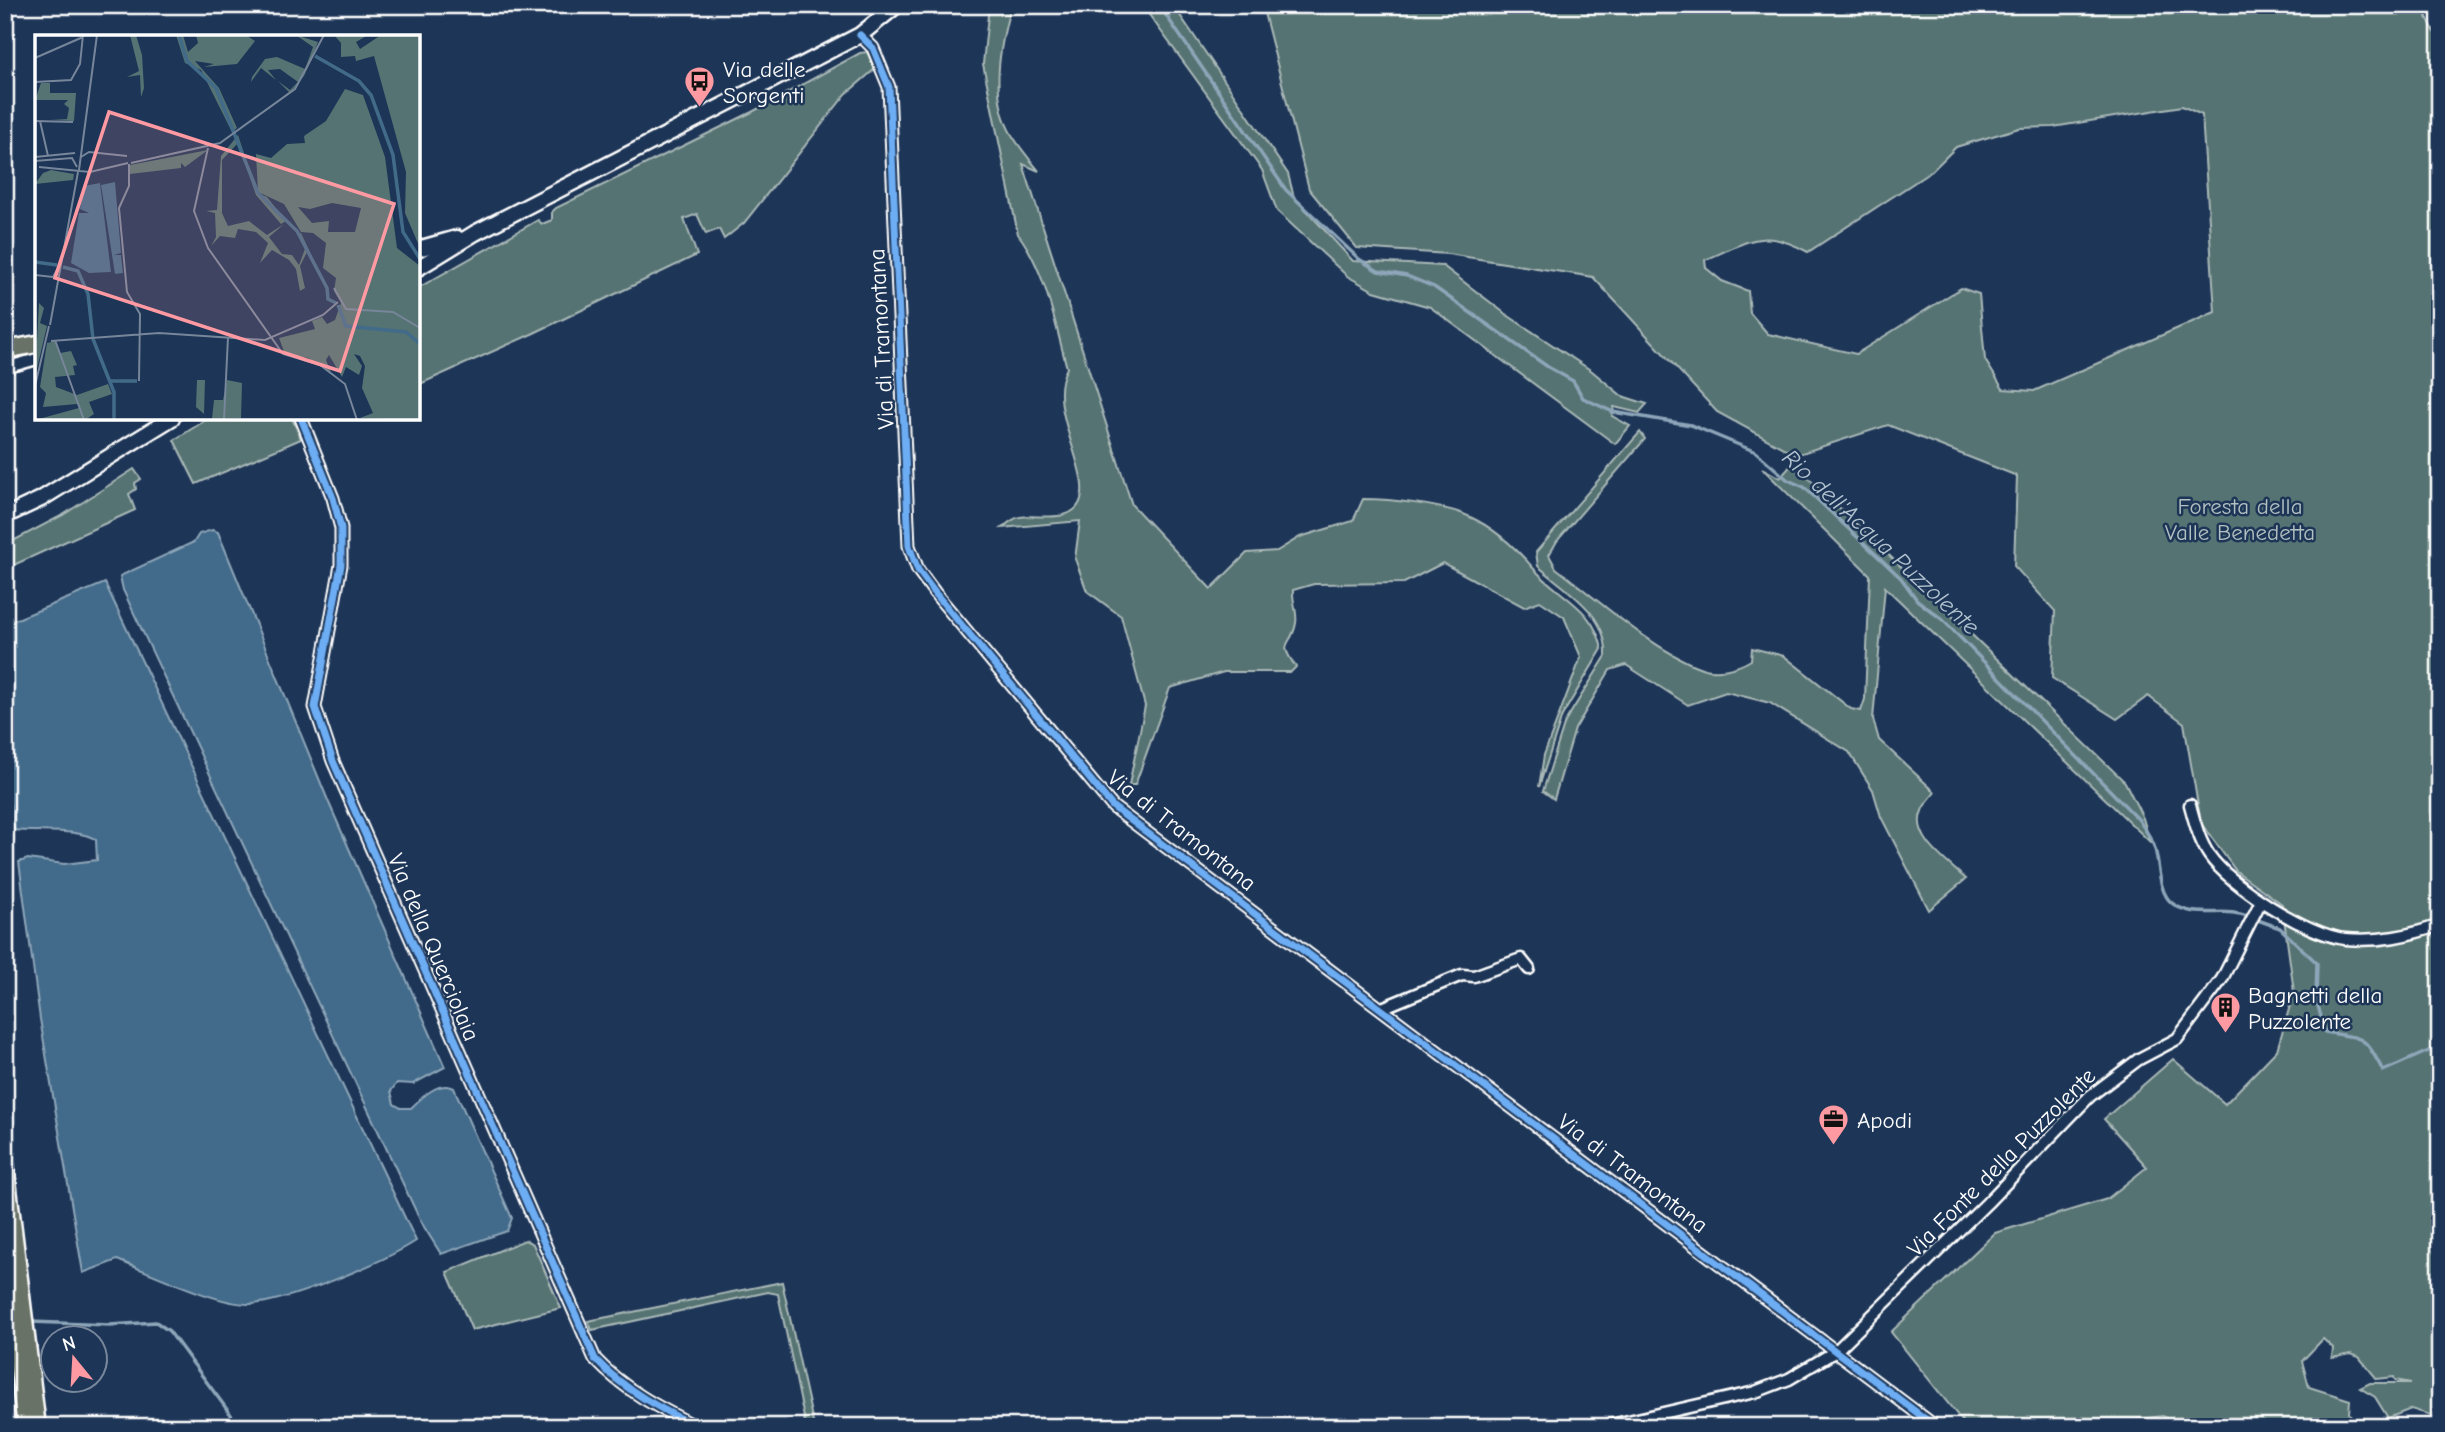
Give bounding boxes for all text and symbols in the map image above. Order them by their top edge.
inset map [35,35,420,420]
place label: Via delle Sorgenti [723,56,805,109]
bus stop icon: Via delle Sorgenti [683,65,717,109]
street label: Via di Tramontana [863,248,900,430]
water label: Rio dell'Acqua Puzzolente [1777,443,1985,641]
park label: Foresta della Valle Benedetta [2165,493,2315,546]
street label: Via di Tramontana [1102,764,1261,897]
street label: Via della Querciolaia [382,849,485,1045]
place label: Bagnetti della Puzzolente [2248,982,2382,1035]
building icon: Bagnetti della Puzzolente [2208,991,2242,1035]
street label: Via Fonte della Puzzolente [1902,1063,2101,1262]
office icon: Apodi [1817,1103,1851,1147]
place label: Apodi [1857,1107,1912,1134]
street label: Via di Tramontana [1552,1108,1713,1239]
north arrow [38,1324,108,1394]
text: N [60,1331,78,1356]

